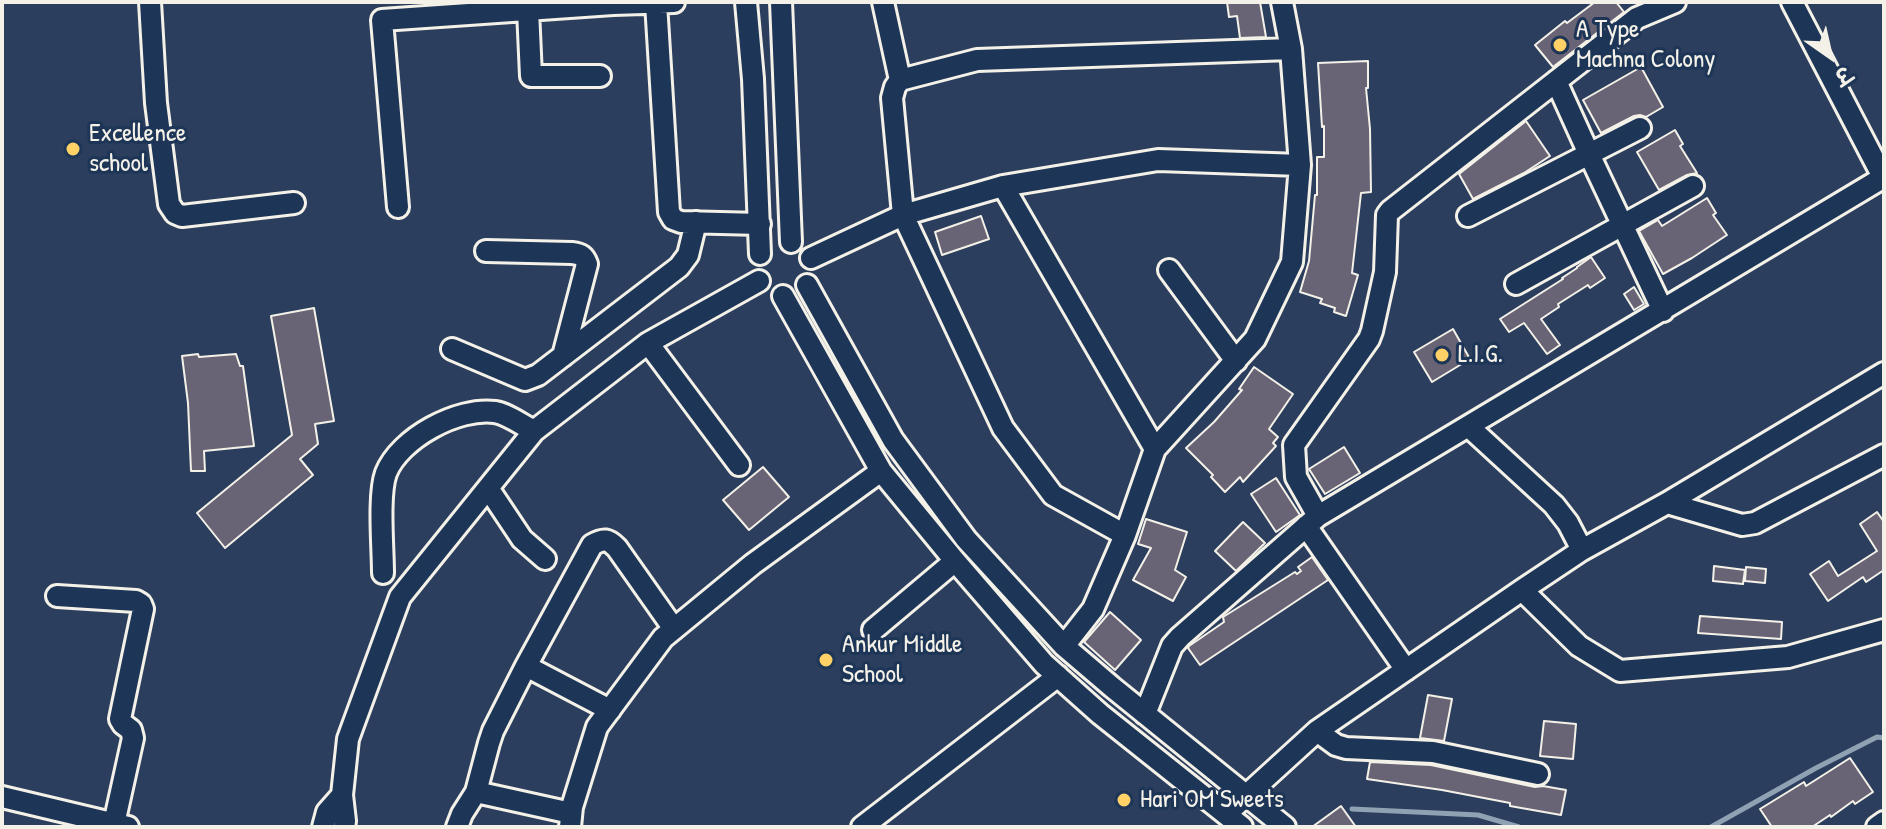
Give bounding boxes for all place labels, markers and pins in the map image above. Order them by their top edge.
place label: A Type Machna Colony [1576,14,1715,76]
marker: A Type Machna Colony [1551,36,1569,54]
place label: Excellence school [89,118,186,180]
marker: Excellence school [64,140,82,158]
place label: L.I.G. [1458,339,1503,371]
marker: L.I.G. [1433,346,1451,364]
place label: Ankur Middle School [842,629,962,690]
marker: Ankur Middle School [817,651,835,669]
place label: Hari OM Sweets [1140,784,1284,816]
marker: Hari OM Sweets [1115,791,1133,809]

